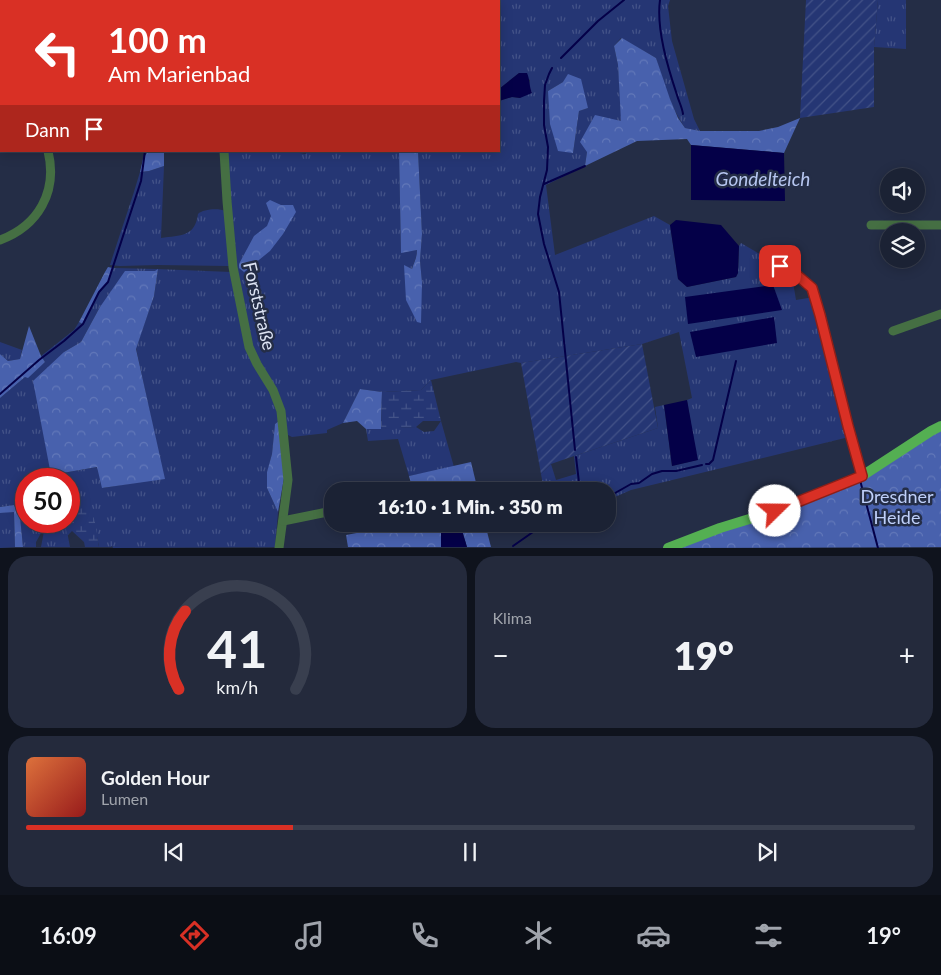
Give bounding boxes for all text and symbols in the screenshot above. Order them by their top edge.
text: 100 m [108,18,207,60]
icon: left [25,20,90,85]
text: Am Marienbad [108,60,250,87]
icon: arrive [80,115,108,143]
text: Dann [25,118,70,141]
water label: Gondelteich [716,167,810,190]
map controls [880,168,925,268]
button: sound [880,168,925,213]
button: layers [880,223,925,268]
pin [759,245,801,287]
icon: arrive [766,252,794,280]
street label: Forststraße [239,260,281,352]
speed limit sign: 50 [15,468,80,533]
position arrow [748,484,800,536]
park label: Dresdner Heide [860,485,934,528]
text: 16:10 · 1 Min. · 350 m [377,495,563,518]
text: Klima [493,608,532,627]
text: 41 [207,617,267,679]
text: 19° [674,632,734,678]
text: − [493,638,509,672]
text: + [899,638,915,672]
text: km/h [216,676,258,698]
text: Golden Hour [101,766,210,789]
text: Lumen [101,789,148,808]
icon: previous [160,838,188,866]
icon: pause [456,838,484,866]
icon: next [753,838,781,866]
icon: directions [177,918,212,953]
icon: music [292,918,327,953]
icon: phone [407,918,442,953]
icon: climate [521,918,556,953]
icon: car [636,918,671,953]
icon: filters [751,918,786,953]
text: 16:09 [40,922,97,949]
text: 19° [866,922,901,949]

